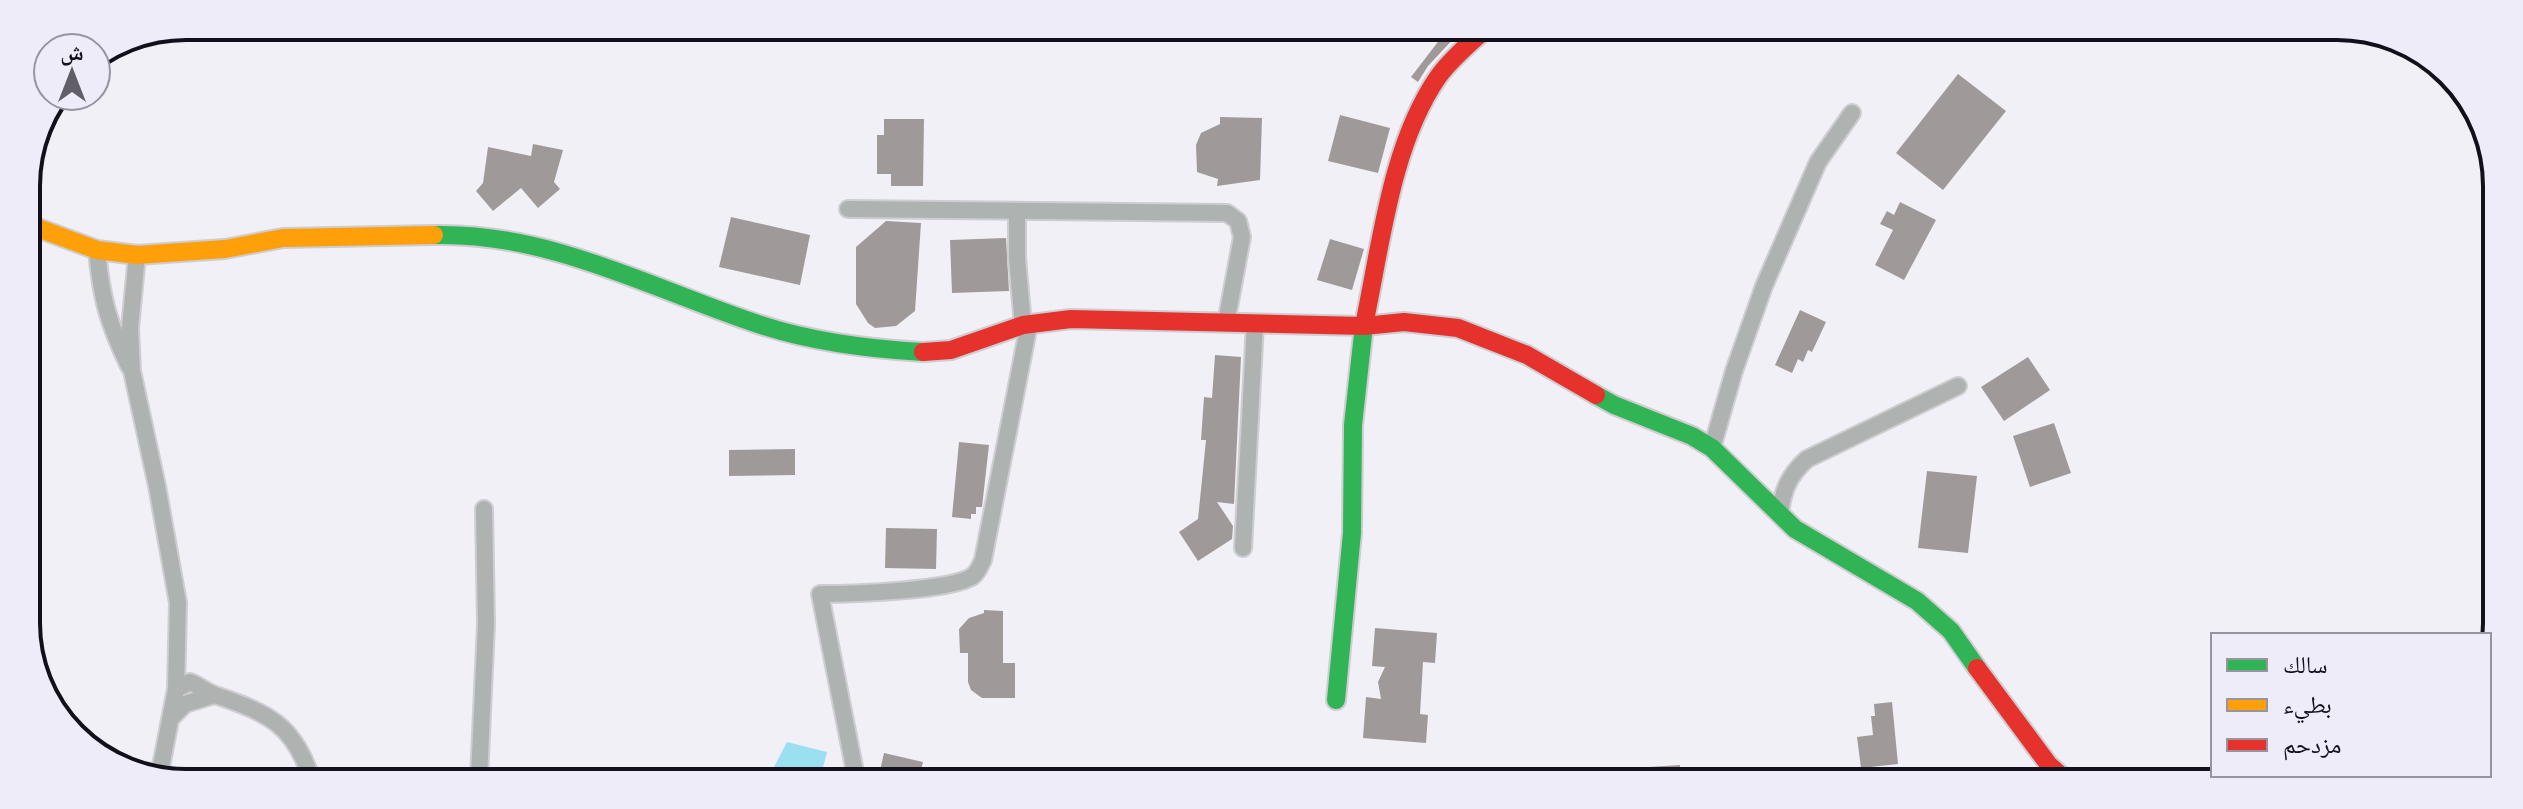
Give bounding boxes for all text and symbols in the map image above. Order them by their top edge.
north arrow [32,32,112,112]
text: ش [60,38,84,66]
legend [2211,633,2491,777]
text: سالك [2283,649,2328,680]
text: بطيء [2283,689,2332,724]
text: مزدحم [2283,729,2342,761]

